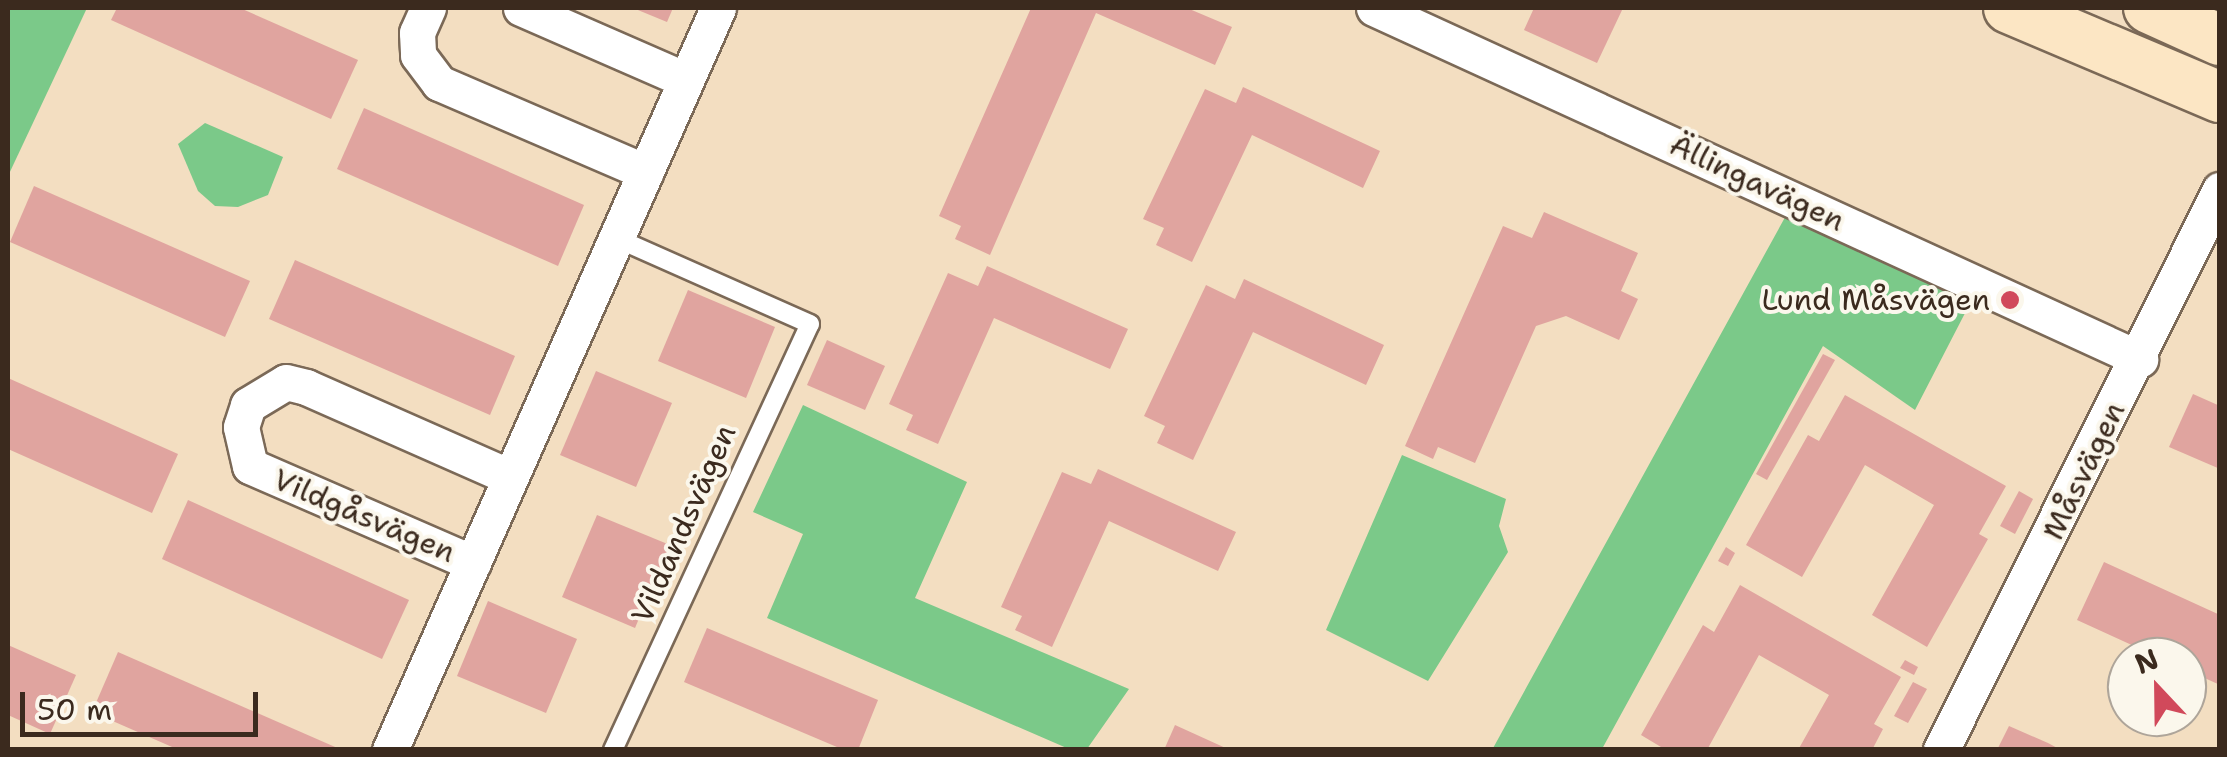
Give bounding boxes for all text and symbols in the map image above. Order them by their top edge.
street label: Ällingavägen [1664,127,1850,239]
place label: Lund Måsvägen [1761,282,1990,318]
marker: Lund Måsvägen [1999,289,2021,311]
street label: Måsvägen [2035,396,2133,546]
street label: Vildandsvägen [624,419,744,629]
street label: Vildgåsvägen [268,462,460,570]
north arrow [2107,637,2207,737]
text: N [2129,639,2164,683]
scale bar [25,672,262,734]
text: 50 m [37,689,112,730]

